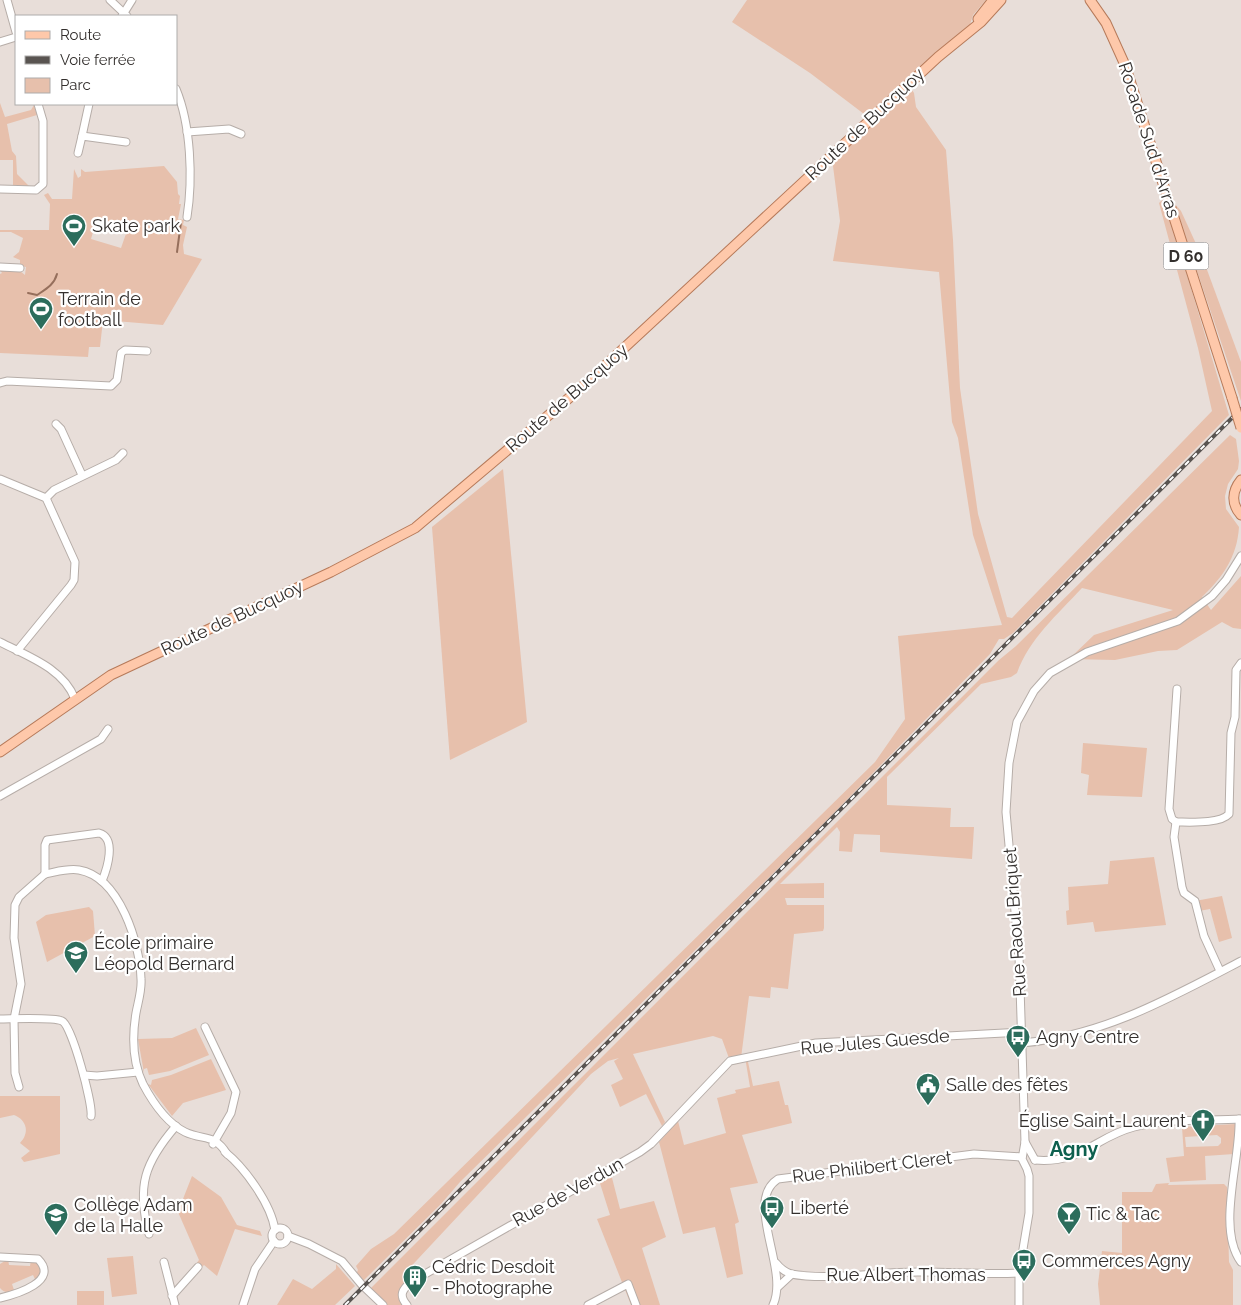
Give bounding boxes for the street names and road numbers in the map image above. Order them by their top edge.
street label: Rocade Sud d'Arras [1114,59,1185,221]
street label: Route de Bucquoy [801,63,929,184]
road number: D 60 [1164,242,1208,270]
street label: Route de Bucquoy [501,339,632,456]
street label: Route de Bucquoy [157,575,307,660]
street label: Rue Raoul Briquet [999,847,1030,997]
street label: Rue Jules Guesde [800,1024,951,1058]
street label: Rue Philibert Cleret [791,1146,953,1187]
street label: Rue de Verdun [509,1153,627,1231]
street label: Rue Albert Thomas [826,1264,986,1285]

